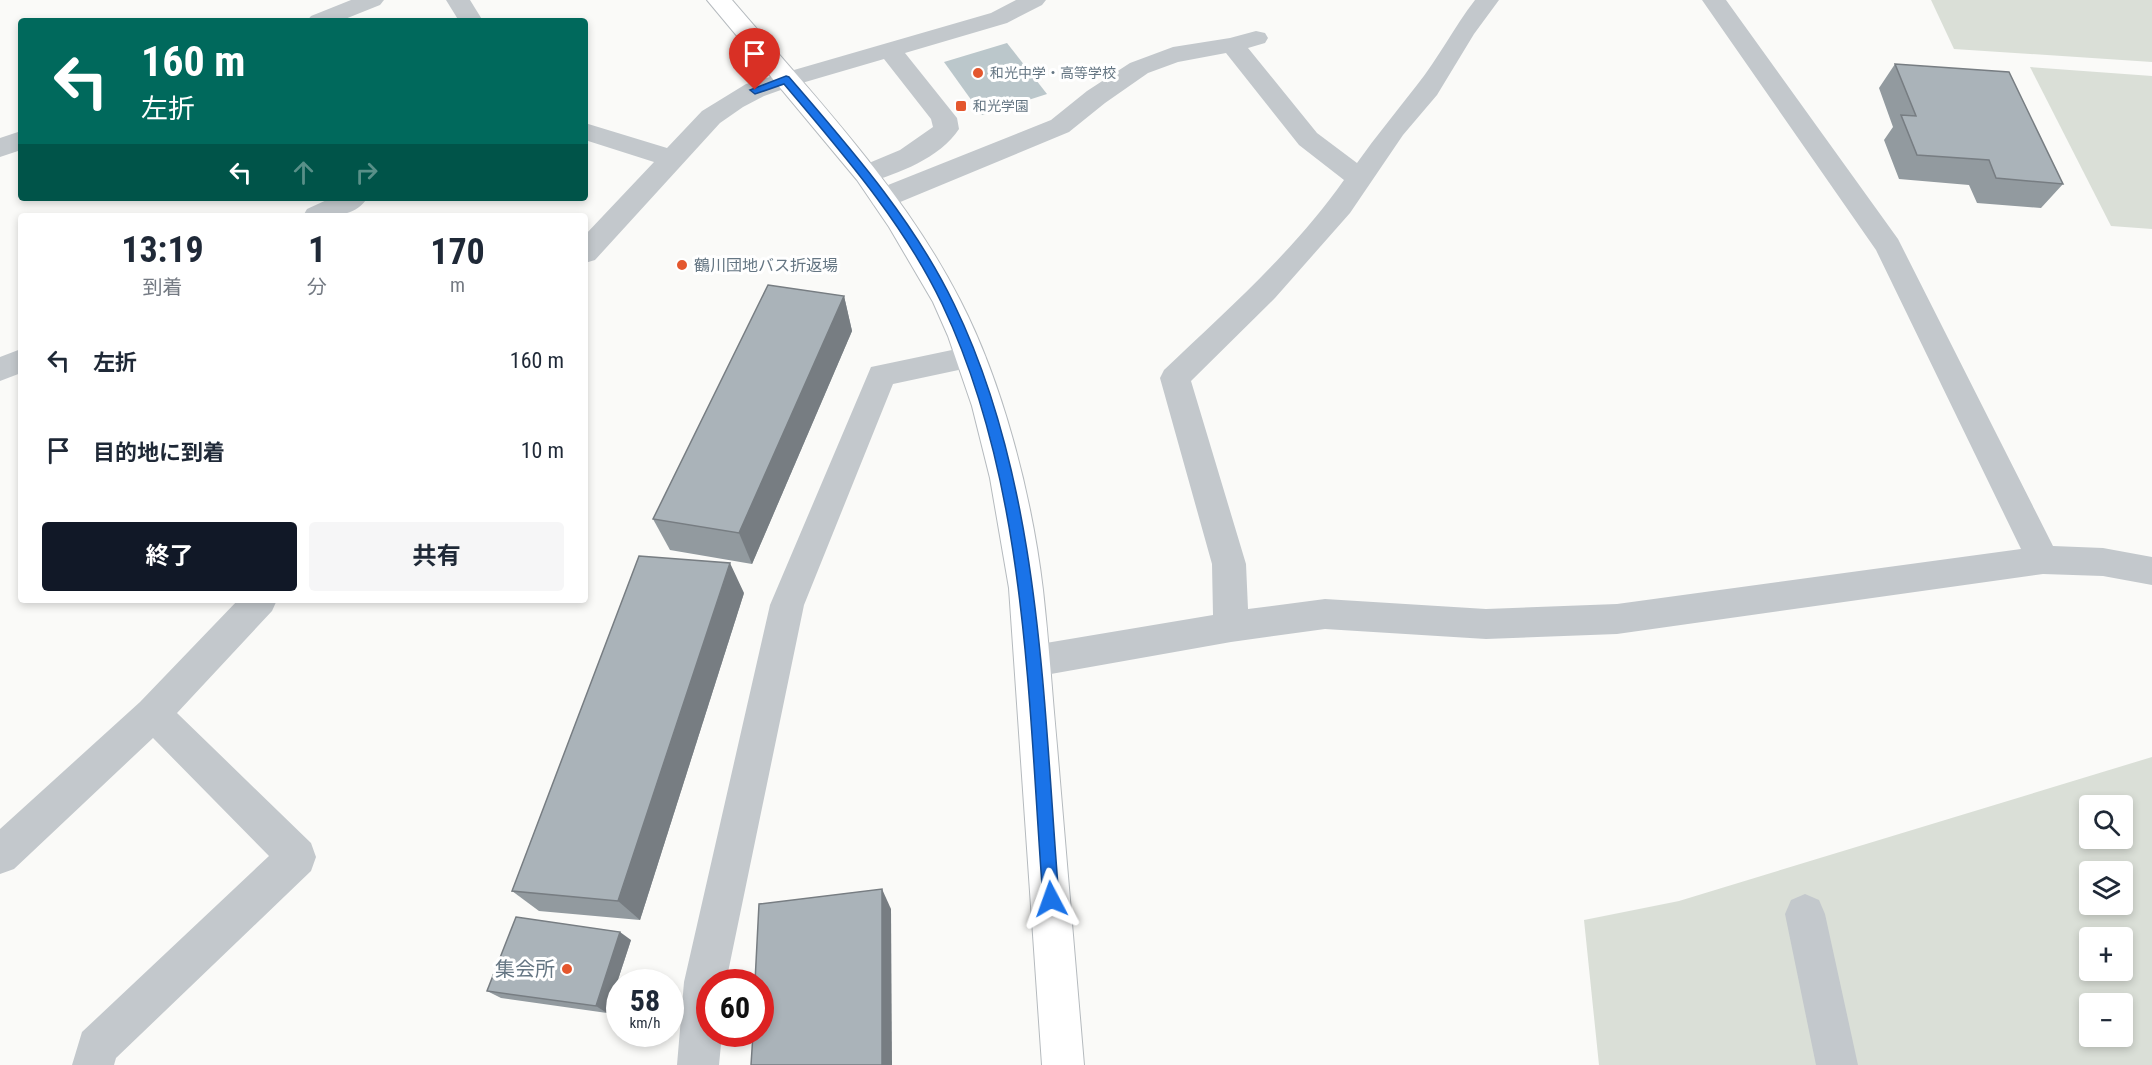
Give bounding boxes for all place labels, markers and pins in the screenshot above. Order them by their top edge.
pin [729,28,780,90]
place label: 和光中学・高等学校 [990,65,1116,81]
marker: 和光中学・高等学校 [971,66,985,80]
place label: 和光学園 [973,98,1029,114]
marker: 和光学園 [954,99,968,113]
place label: 鶴川団地バス折返場 [694,256,838,275]
marker: 鶴川団地バス折返場 [675,258,689,272]
place label: 集会所 [495,957,555,981]
marker: 集会所 [560,962,574,976]

